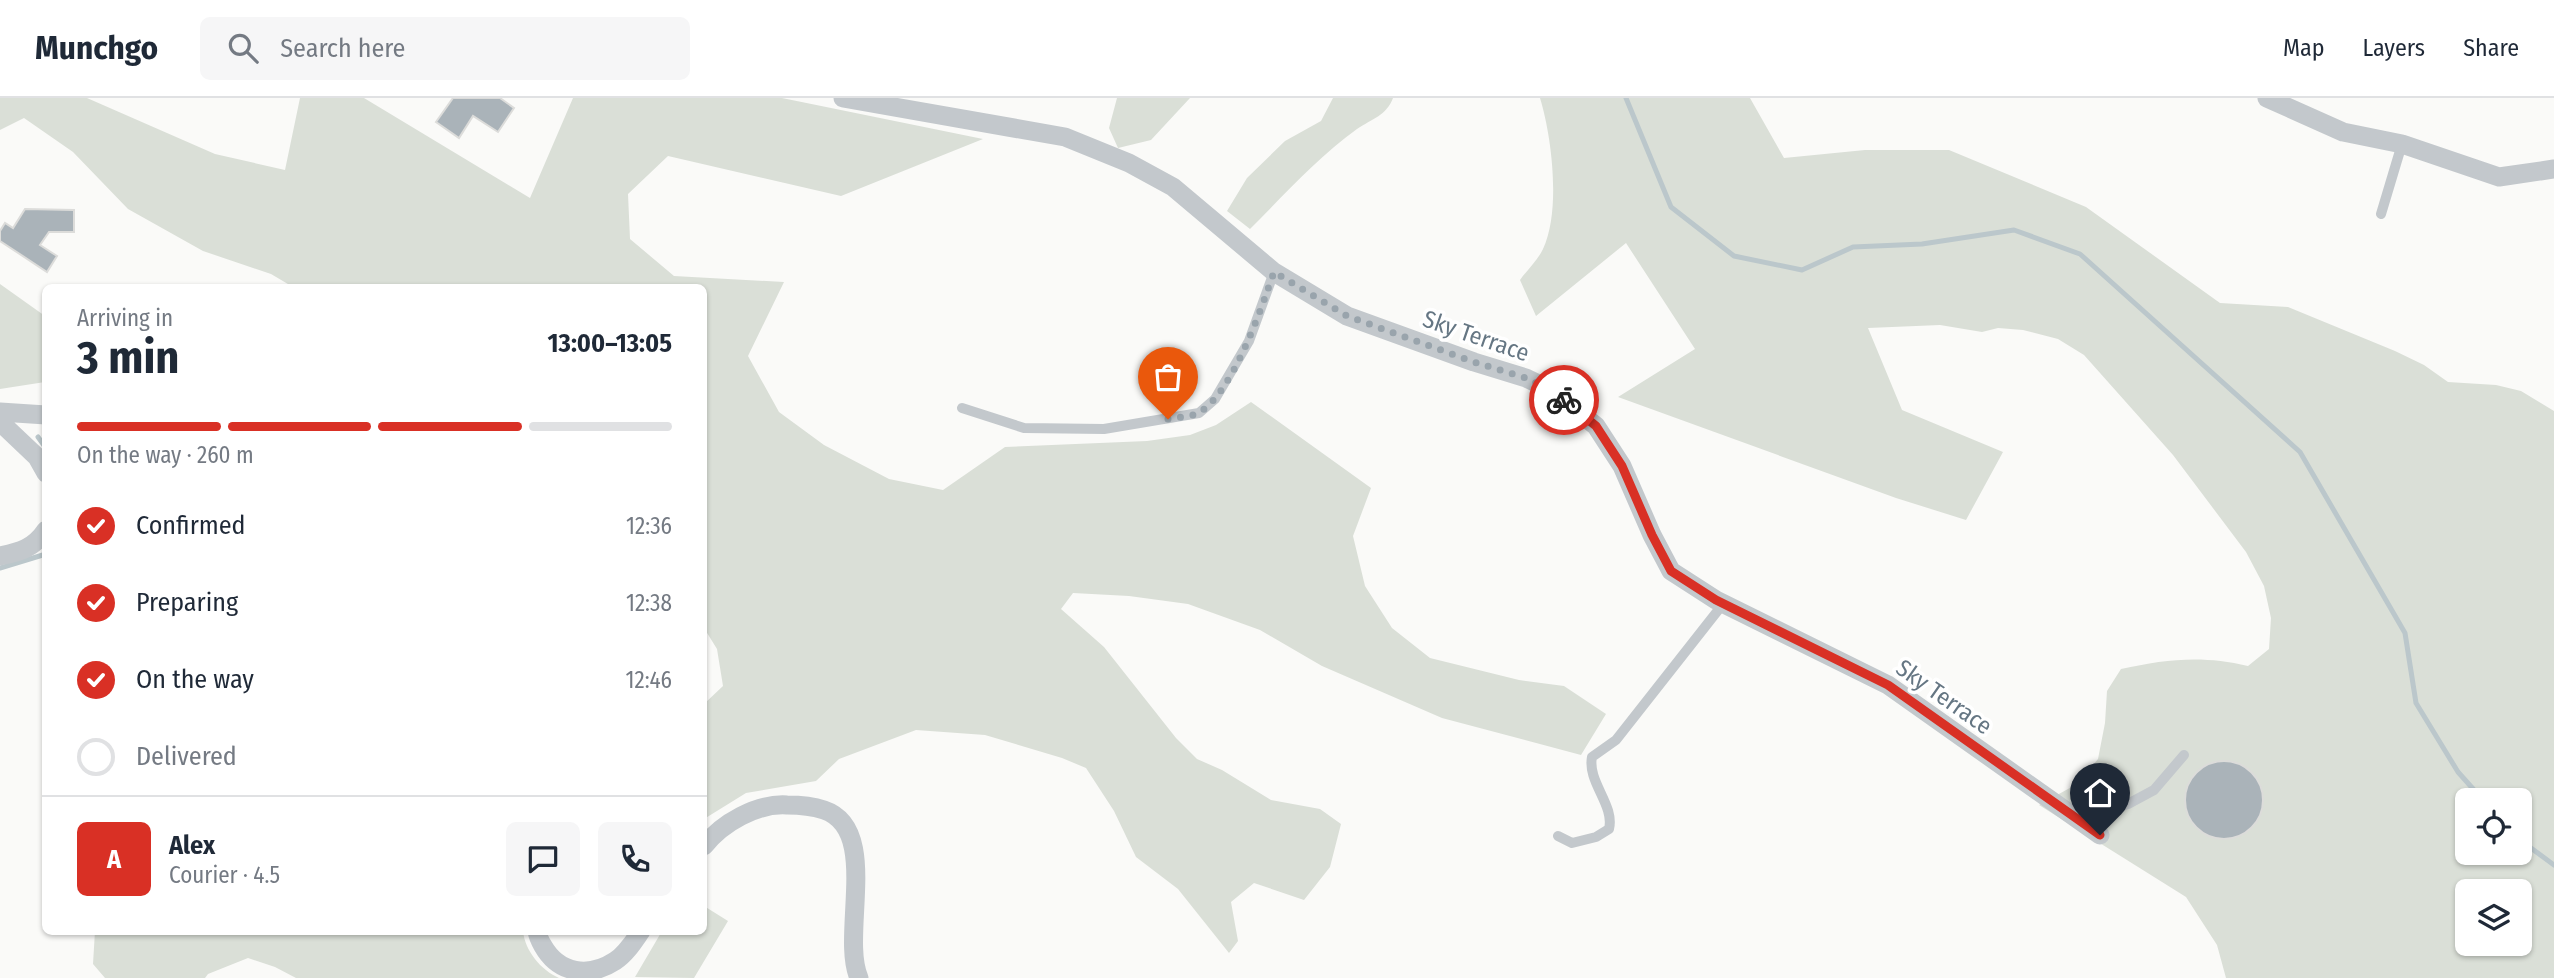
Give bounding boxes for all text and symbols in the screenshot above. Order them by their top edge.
search box [200,17,690,80]
text: Munchgo [35,28,158,68]
icon: search [224,29,262,67]
text: Search here [280,33,405,64]
text: Map [2283,34,2325,62]
text: Layers [2363,34,2425,62]
text: Share [2463,34,2519,62]
text: Arriving in [77,304,173,332]
street label: Sky Terrace [1419,305,1533,367]
text: 13:00–13:05 [548,328,672,359]
text: 3 min [77,330,179,385]
pin [1138,347,1198,419]
icon: bag [1149,358,1187,396]
courier [1529,365,1599,435]
icon: bike [1545,381,1583,419]
text: On the way · 260 m [77,441,254,469]
icon: check [77,507,115,545]
text: Confirmed [136,510,246,541]
text: 12:36 [626,512,672,540]
icon: check [77,584,115,622]
text: Preparing [136,587,238,618]
text: 12:38 [626,589,672,617]
street label: Sky Terrace [1891,654,1997,740]
icon: check [77,661,115,699]
text: On the way [136,664,254,695]
text: 12:46 [626,666,672,694]
text: Delivered [136,741,237,772]
pin [2070,763,2130,835]
icon: home [2081,774,2119,812]
map controls [2455,788,2532,956]
button: locate [2455,788,2532,865]
button: chat [506,822,580,896]
button: phone [598,822,672,896]
text: Alex [169,830,215,861]
text: A [107,844,121,875]
text: Courier · 4.5 [169,861,280,889]
button: layers [2455,879,2532,956]

